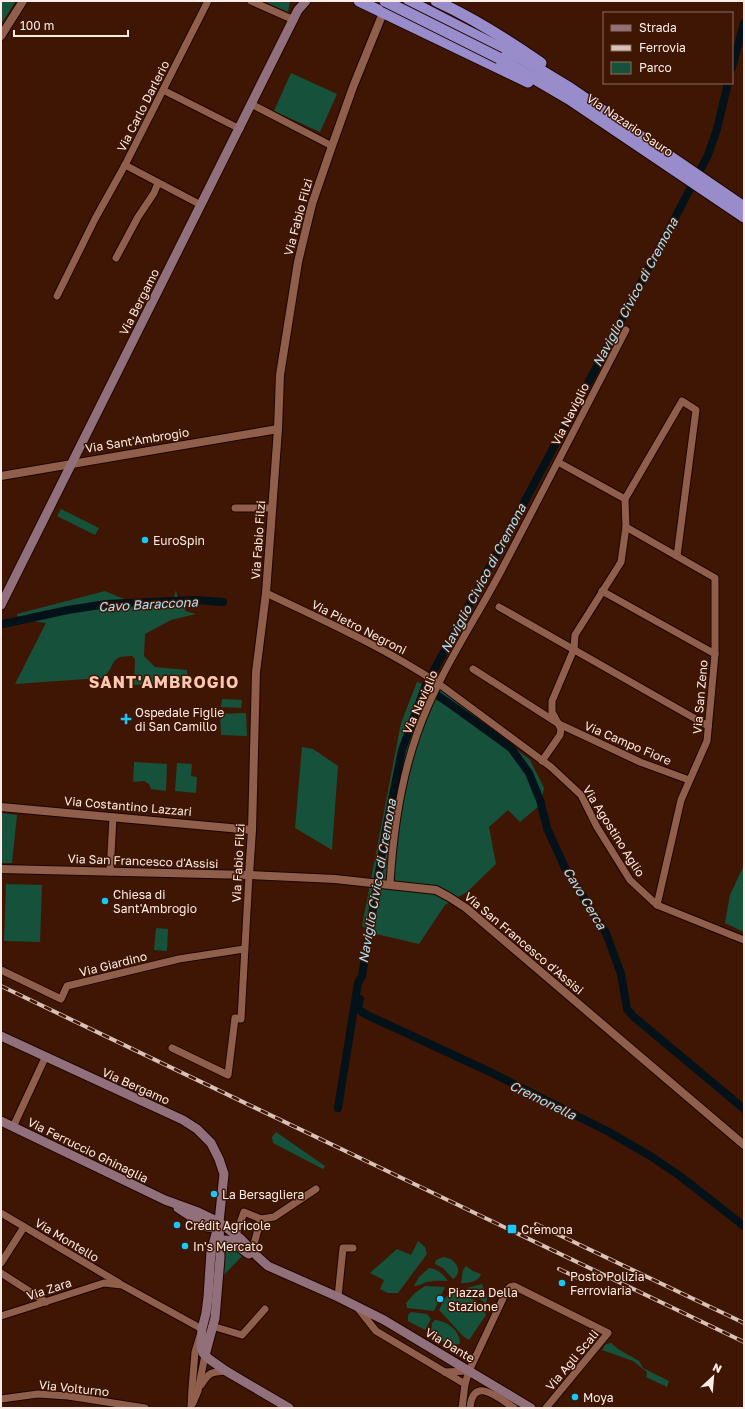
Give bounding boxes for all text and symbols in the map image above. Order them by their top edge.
scale bar [14,12,128,38]
legend [603,12,733,84]
text: 100 m [20,18,54,33]
text: Strada [639,20,677,35]
text: Ferrovia [639,40,686,55]
street label: Via Carlo Darlerio [114,58,172,154]
text: Parco [639,60,672,75]
street label: Via Nazario Sauro [584,90,676,160]
street label: Via Fabio Filzi [281,177,315,257]
water label: Naviglio Civico di Cremona [589,214,681,369]
street label: Via Bergamo [116,266,162,338]
street label: Via Naviglio [548,380,592,448]
street label: Via Sant'Ambrogio [84,424,190,456]
street label: Via Fabio Filzi [248,500,268,580]
water label: Naviglio Civico di Cremona [437,500,529,655]
place label: EuroSpin [153,533,205,548]
marker: EuroSpin [140,535,150,545]
water label: Cavo Baraccona [98,593,199,615]
street label: Via Pietro Negroni [309,597,409,657]
street label: Via San Zeno [689,659,711,735]
street label: Via Naviglio [399,668,441,736]
district label: SANT'AMBROGIO [89,672,239,692]
place label: Ospedale Figlie di San Camillo [135,705,224,734]
marker: Ospedale Figlie di San Camillo [120,713,132,725]
street label: Via Campo Fiore [582,718,674,768]
street label: Via Agostino Aglio [580,782,648,880]
street label: Via Costantino Lazzari [64,793,192,819]
water label: Naviglio Civico di Cremona [355,797,399,964]
street label: Via Fabio Filzi [228,823,248,903]
street label: Via San Francesco d'Assisi [67,851,219,871]
water label: Cavo Cerca [560,864,610,933]
place label: Chiesa di Sant'Ambrogio [113,887,197,916]
street label: Via San Francesco d'Assisi [461,889,587,997]
marker: Chiesa di Sant'Ambrogio [100,896,110,906]
street label: Via Giardino [78,948,148,980]
street label: Via Bergamo [100,1064,172,1108]
water label: Cremonella [507,1077,579,1123]
street label: Via Ferruccio Ghinaglia [25,1114,151,1186]
place label: La Bersagliera [222,1187,304,1202]
marker: La Bersagliera [209,1189,219,1199]
street label: Via Montello [32,1215,102,1265]
place label: Crédit Agricole [185,1218,271,1233]
marker: Crédit Agricole [172,1220,182,1230]
place label: Cremona [521,1222,573,1237]
marker: Cremona [506,1223,518,1235]
place label: In's Mercato [193,1239,263,1254]
marker: In's Mercato [180,1241,190,1251]
place label: Posto Polizia Ferroviaria [570,1269,644,1298]
street label: Via Zara [25,1275,73,1303]
marker: Posto Polizia Ferroviaria [557,1278,567,1288]
place label: Piazza Della Stazione [448,1285,518,1314]
marker: Piazza Della Stazione [435,1294,445,1304]
street label: Via Dante [422,1324,478,1366]
street label: Via Agli Scali [542,1327,602,1393]
north arrow [693,1357,733,1397]
text: N [711,1360,724,1375]
street label: Via Volturno [38,1377,110,1399]
place label: Moya [583,1390,613,1405]
marker: Moya [570,1392,580,1402]

